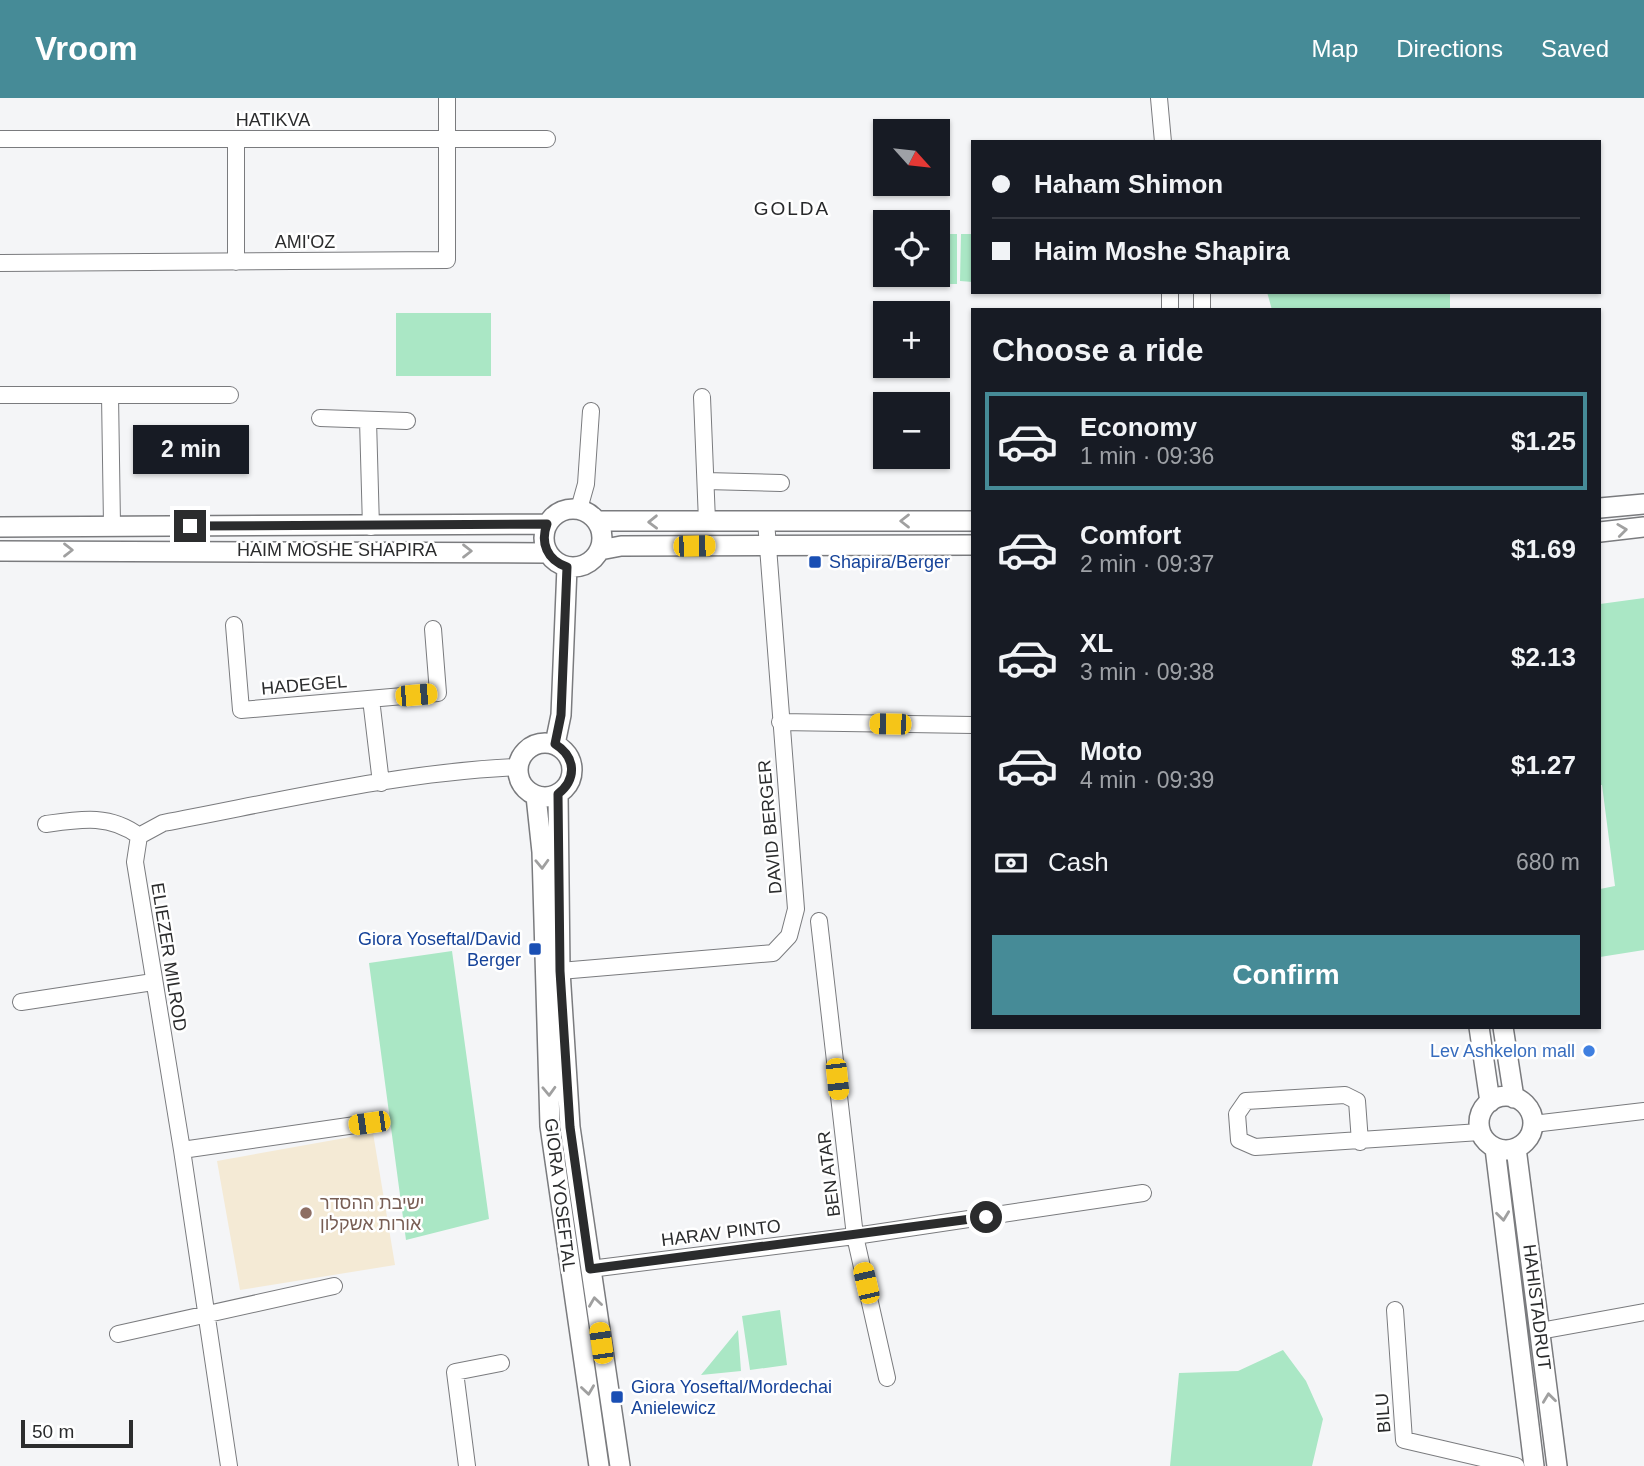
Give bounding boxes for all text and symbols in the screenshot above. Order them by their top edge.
text: Vroom [35,30,138,67]
text: Map [1312,35,1358,62]
text: Directions [1396,35,1503,62]
text: Saved [1541,35,1609,62]
street label: HATIKVA [236,110,310,130]
north arrow [873,119,950,196]
map controls [873,119,950,469]
text: Haham Shimon [1034,169,1223,199]
district label: GOLDA [754,198,830,219]
button: locate [873,210,950,287]
street label: AMI'OZ [275,232,335,252]
text: Haim Moshe Shapira [1034,236,1290,266]
button: + [873,301,950,378]
text: Choose a ride [992,332,1204,368]
button: − [873,392,950,469]
icon: car [996,410,1059,473]
text: Economy [1080,412,1197,442]
callout: 2 min [132,424,248,474]
text: $1.25 [1511,426,1576,456]
text: 2 min [161,436,221,462]
text: 1 min · 09:36 [1080,443,1214,469]
route end [174,510,206,542]
one-way arrow [899,513,910,529]
one-way arrow [647,514,658,530]
icon: car [996,518,1059,581]
text: Comfort [1080,520,1181,550]
one-way arrow [1616,522,1628,537]
text: $1.69 [1511,534,1576,564]
car [673,535,716,557]
street label: HAIM MOSHE SHAPIRA [237,540,437,560]
one-way arrow [63,542,74,558]
one-way arrow [462,543,473,559]
text: 2 min · 09:37 [1080,551,1214,577]
place label: Shapira/Berger [829,552,950,572]
marker: Shapira/Berger [807,554,823,570]
icon: car [996,626,1059,689]
text: XL [1080,628,1113,658]
text: $2.13 [1511,642,1576,672]
text: 3 min · 09:38 [1080,659,1214,685]
street label: HADEGEL [260,671,348,699]
car [395,683,438,707]
car [869,713,912,735]
icon: car [996,734,1059,797]
text: Moto [1080,736,1142,766]
text: $1.27 [1511,750,1576,780]
street label: DAVID BERGER [754,759,786,895]
text: 4 min · 09:39 [1080,767,1214,793]
icon: cash [992,844,1030,882]
text: Cash [1048,847,1109,877]
text: 680 m [1516,849,1580,875]
one-way arrow [535,859,550,870]
street label: ELIEZER MILROD [147,881,191,1033]
place label: Giora Yoseftal/David Berger [358,929,521,970]
button: Confirm [992,935,1580,1015]
marker: Giora Yoseftal/David Berger [527,941,543,957]
place label: Lev Ashkelon mall [1430,1041,1575,1061]
marker: Lev Ashkelon mall [1581,1043,1597,1059]
car [825,1057,850,1101]
one-way arrow [541,1086,556,1097]
car [347,1110,392,1136]
street label: GIORA YOSEFTAL [541,1117,579,1273]
street label: BEN ATAR [814,1130,844,1218]
place label: ישיבת ההסדר אורות אשקלון [320,1193,425,1234]
route start [970,1201,1002,1233]
marker: ישיבת ההסדר אורות אשקלון [298,1205,314,1221]
one-way arrow [1496,1210,1511,1222]
street label: HARAV PINTO [660,1216,782,1250]
street label: HAHISTADRUT [1519,1243,1555,1371]
car [852,1260,881,1306]
one-way arrow [588,1296,603,1307]
car [588,1321,615,1365]
place label: Giora Yoseftal/Mordechai Anielewicz [631,1377,832,1418]
one-way arrow [580,1384,595,1395]
marker: Giora Yoseftal/Mordechai Anielewicz [609,1389,625,1405]
street label: BILU [1372,1392,1394,1434]
one-way arrow [1541,1392,1556,1404]
scale bar [21,1417,133,1449]
text: 50 m [32,1421,74,1442]

